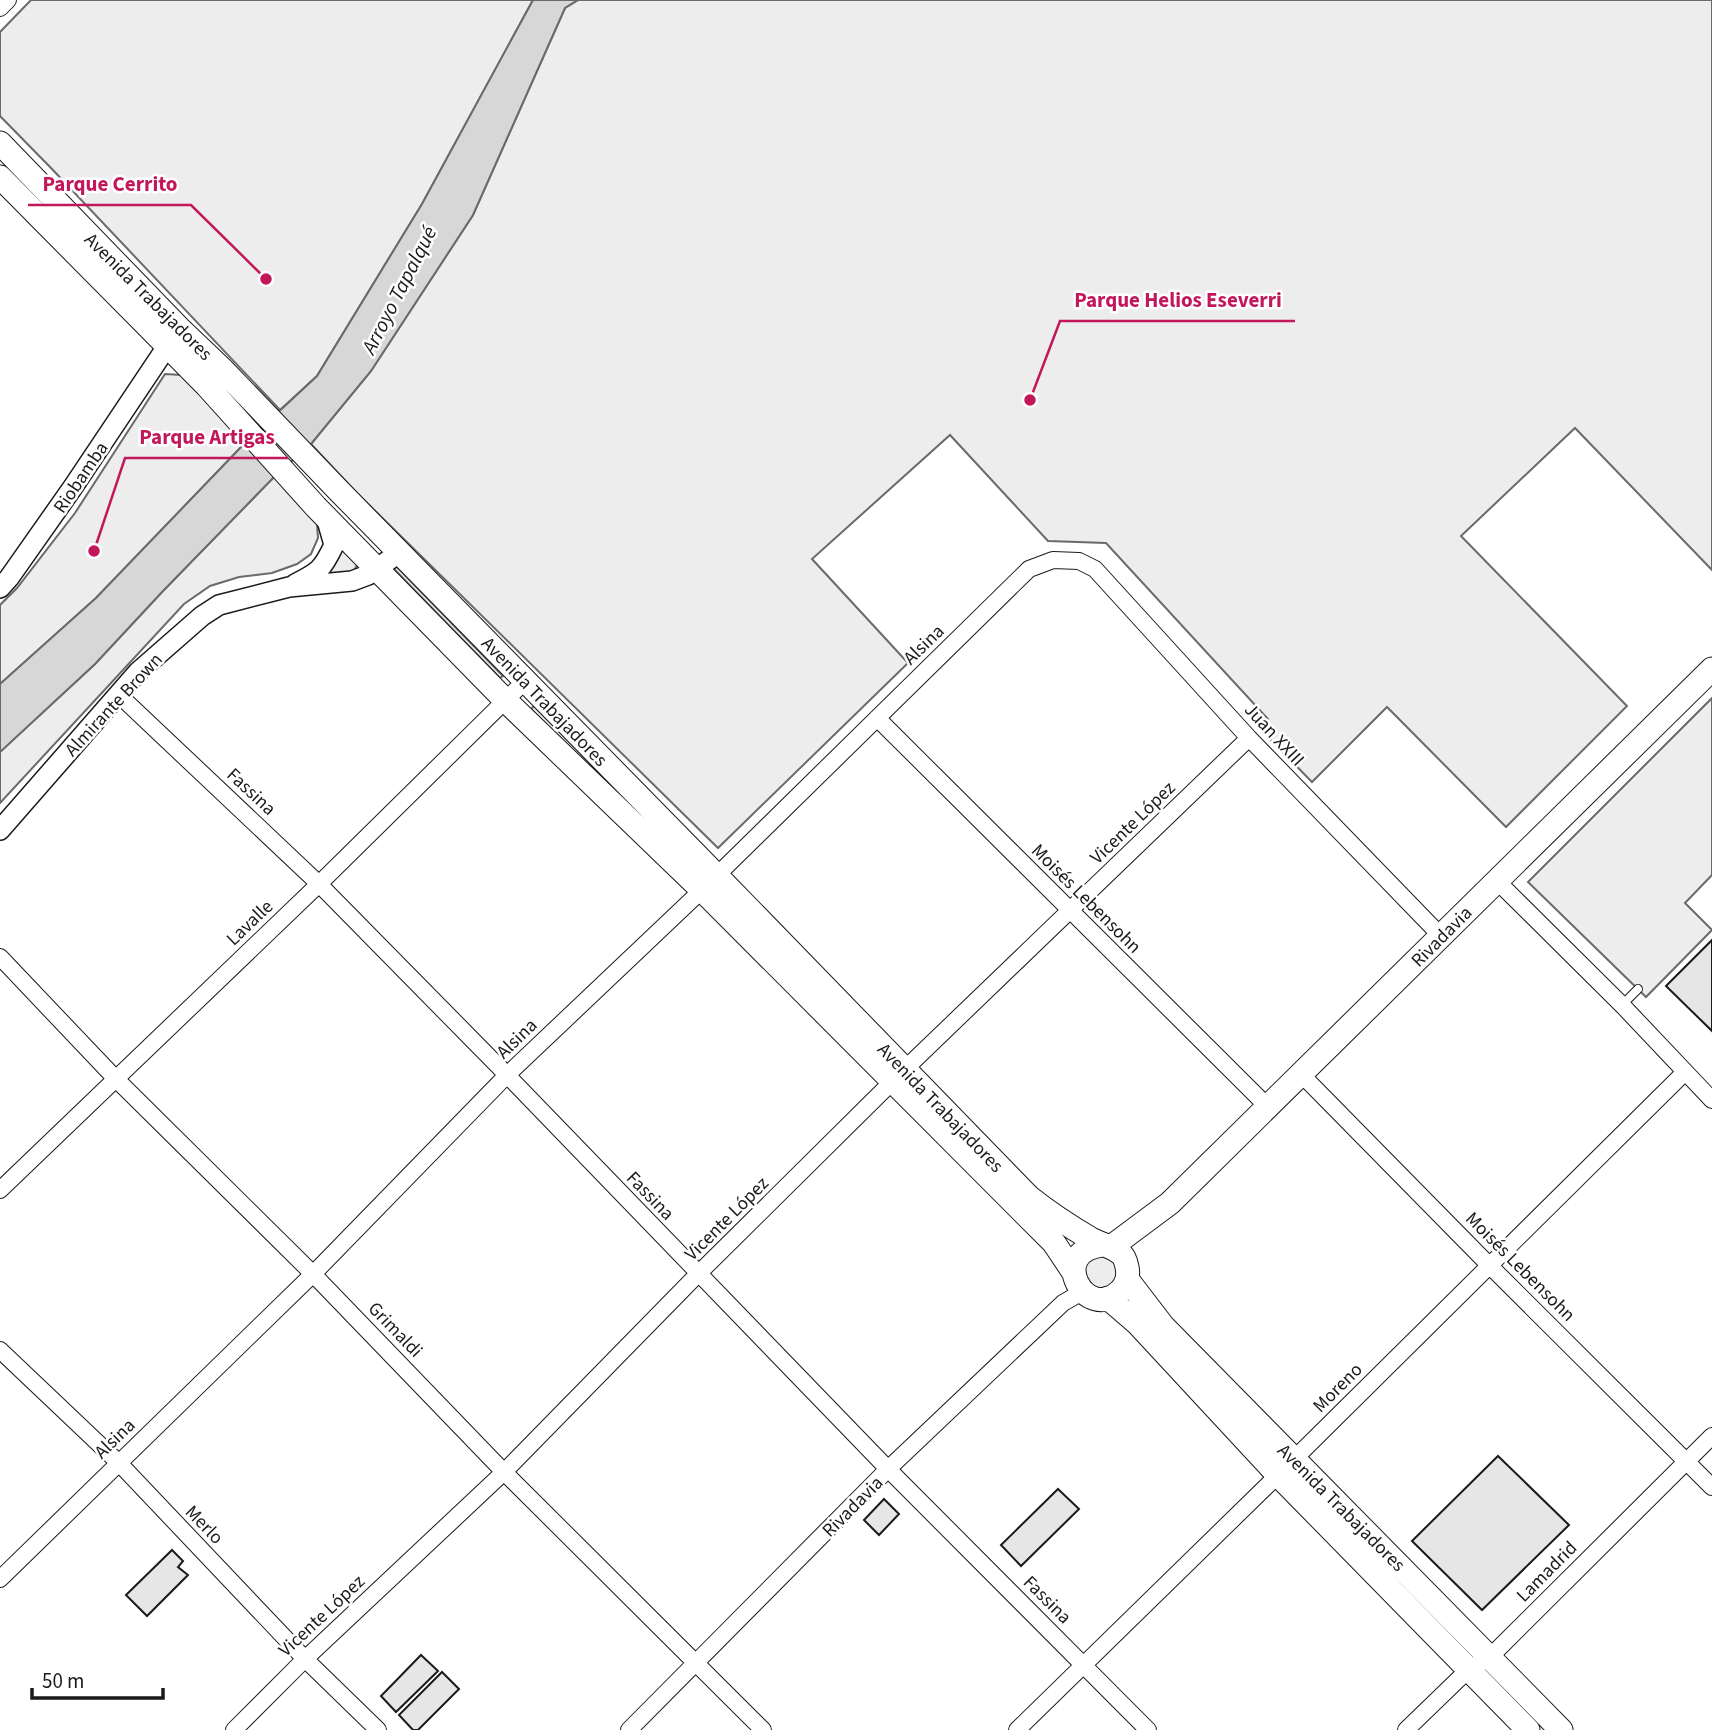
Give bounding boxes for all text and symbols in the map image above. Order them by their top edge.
callout: Parque Cerrito [28,163,191,205]
text: Parque Cerrito [43,169,178,199]
water label: Arroyo Tapalqué [353,220,445,361]
street label: Avenida Trabajadores [78,227,218,367]
callout: Parque Helios Eseverri [1060,279,1295,321]
text: Parque Helios Eseverri [1074,285,1282,315]
callout: Parque Artigas [125,416,288,458]
text: Parque Artigas [139,422,275,452]
street label: Riobamba [47,437,115,519]
street label: Alsina [897,619,951,671]
street label: Avenida Trabajadores [475,631,613,773]
street label: Almirante Brown [59,647,169,763]
street label: Juan XXIII [1238,697,1310,773]
street label: Fassina [220,762,282,822]
street label: Vicente López [1084,775,1182,871]
street label: Moisés Lebensohn [1025,838,1147,960]
street label: Lavalle [221,894,280,952]
street label: Rivadavia [1405,900,1479,974]
street label: Alsina [490,1013,544,1065]
street label: Avenida Trabajadores [871,1037,1009,1179]
street label: Fassina [620,1165,680,1227]
street label: Vicente López [679,1171,775,1267]
street label: Moisés Lebensohn [1459,1206,1581,1328]
street label: Grimaldi [361,1296,428,1364]
street label: Moreno [1307,1357,1369,1419]
street label: Alsina [88,1413,142,1465]
street label: Avenida Trabajadores [1271,1438,1411,1578]
street label: Rivadavia [816,1470,890,1544]
street label: Merlo [179,1499,229,1551]
street label: Lamadrid [1510,1535,1584,1609]
street label: Vicente López [273,1569,371,1663]
street label: Fassina [1017,1570,1077,1630]
scale bar [32,1656,163,1700]
text: 50 m [42,1666,84,1696]

